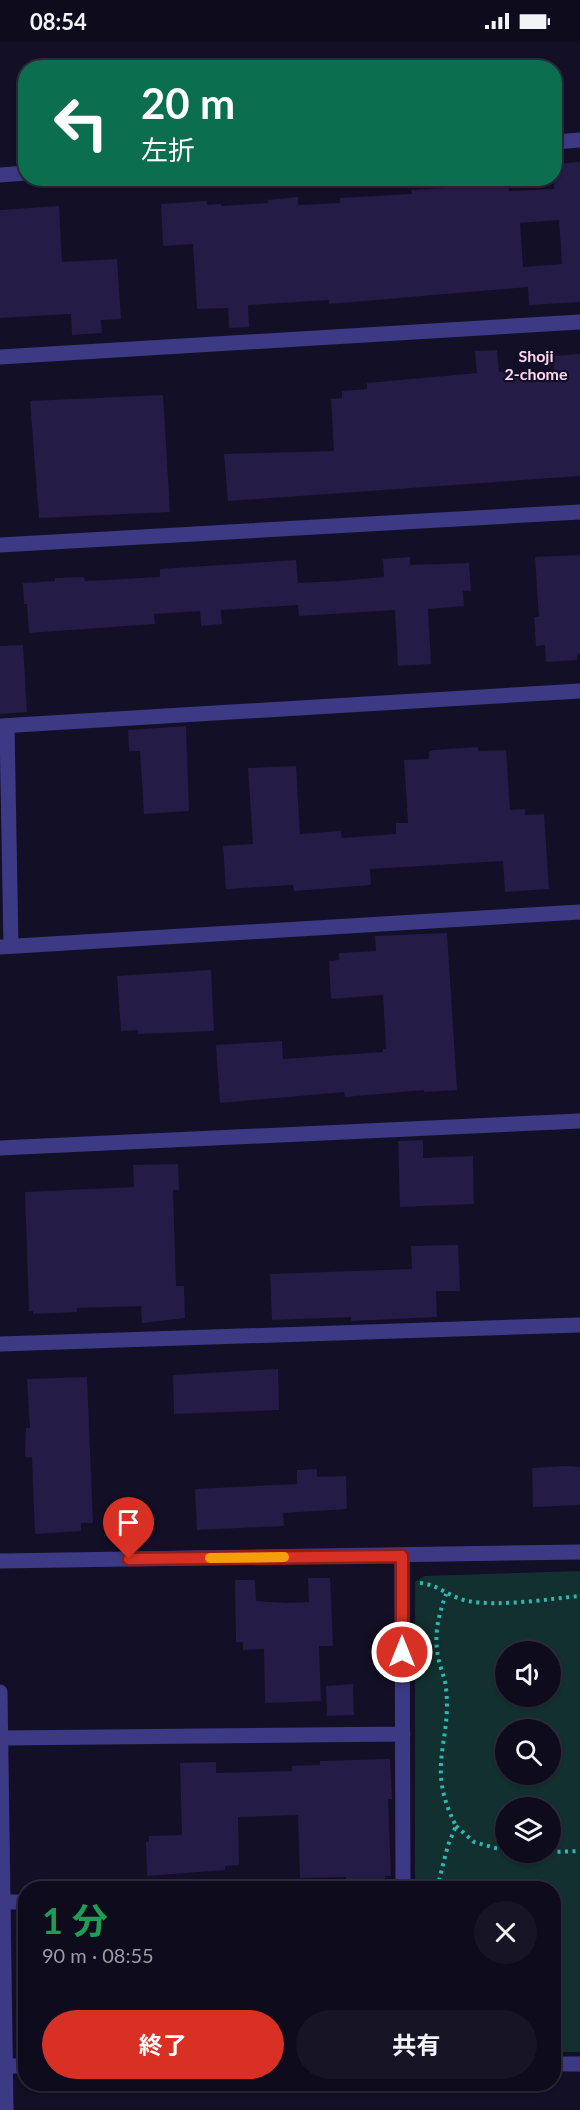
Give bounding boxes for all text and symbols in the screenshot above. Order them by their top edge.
text: 08:54 [30,8,87,35]
text: 20 m [141,78,235,128]
icon: left [42,84,120,162]
text: 左折 [141,133,195,166]
district label: Shoji 2-chome [504,346,568,383]
pin [103,1497,154,1559]
icon: arrive [112,1506,145,1539]
position arrow [370,1620,434,1684]
map controls [495,1641,561,1863]
button: sound [495,1641,561,1707]
button: search [495,1719,561,1785]
button: layers [495,1797,561,1863]
text: 1 分 [42,1898,108,1942]
button: close [474,1901,537,1964]
text: 90 m · 08:55 [42,1943,154,1967]
button: 終了 [42,2010,284,2079]
button: 共有 [296,2010,537,2079]

